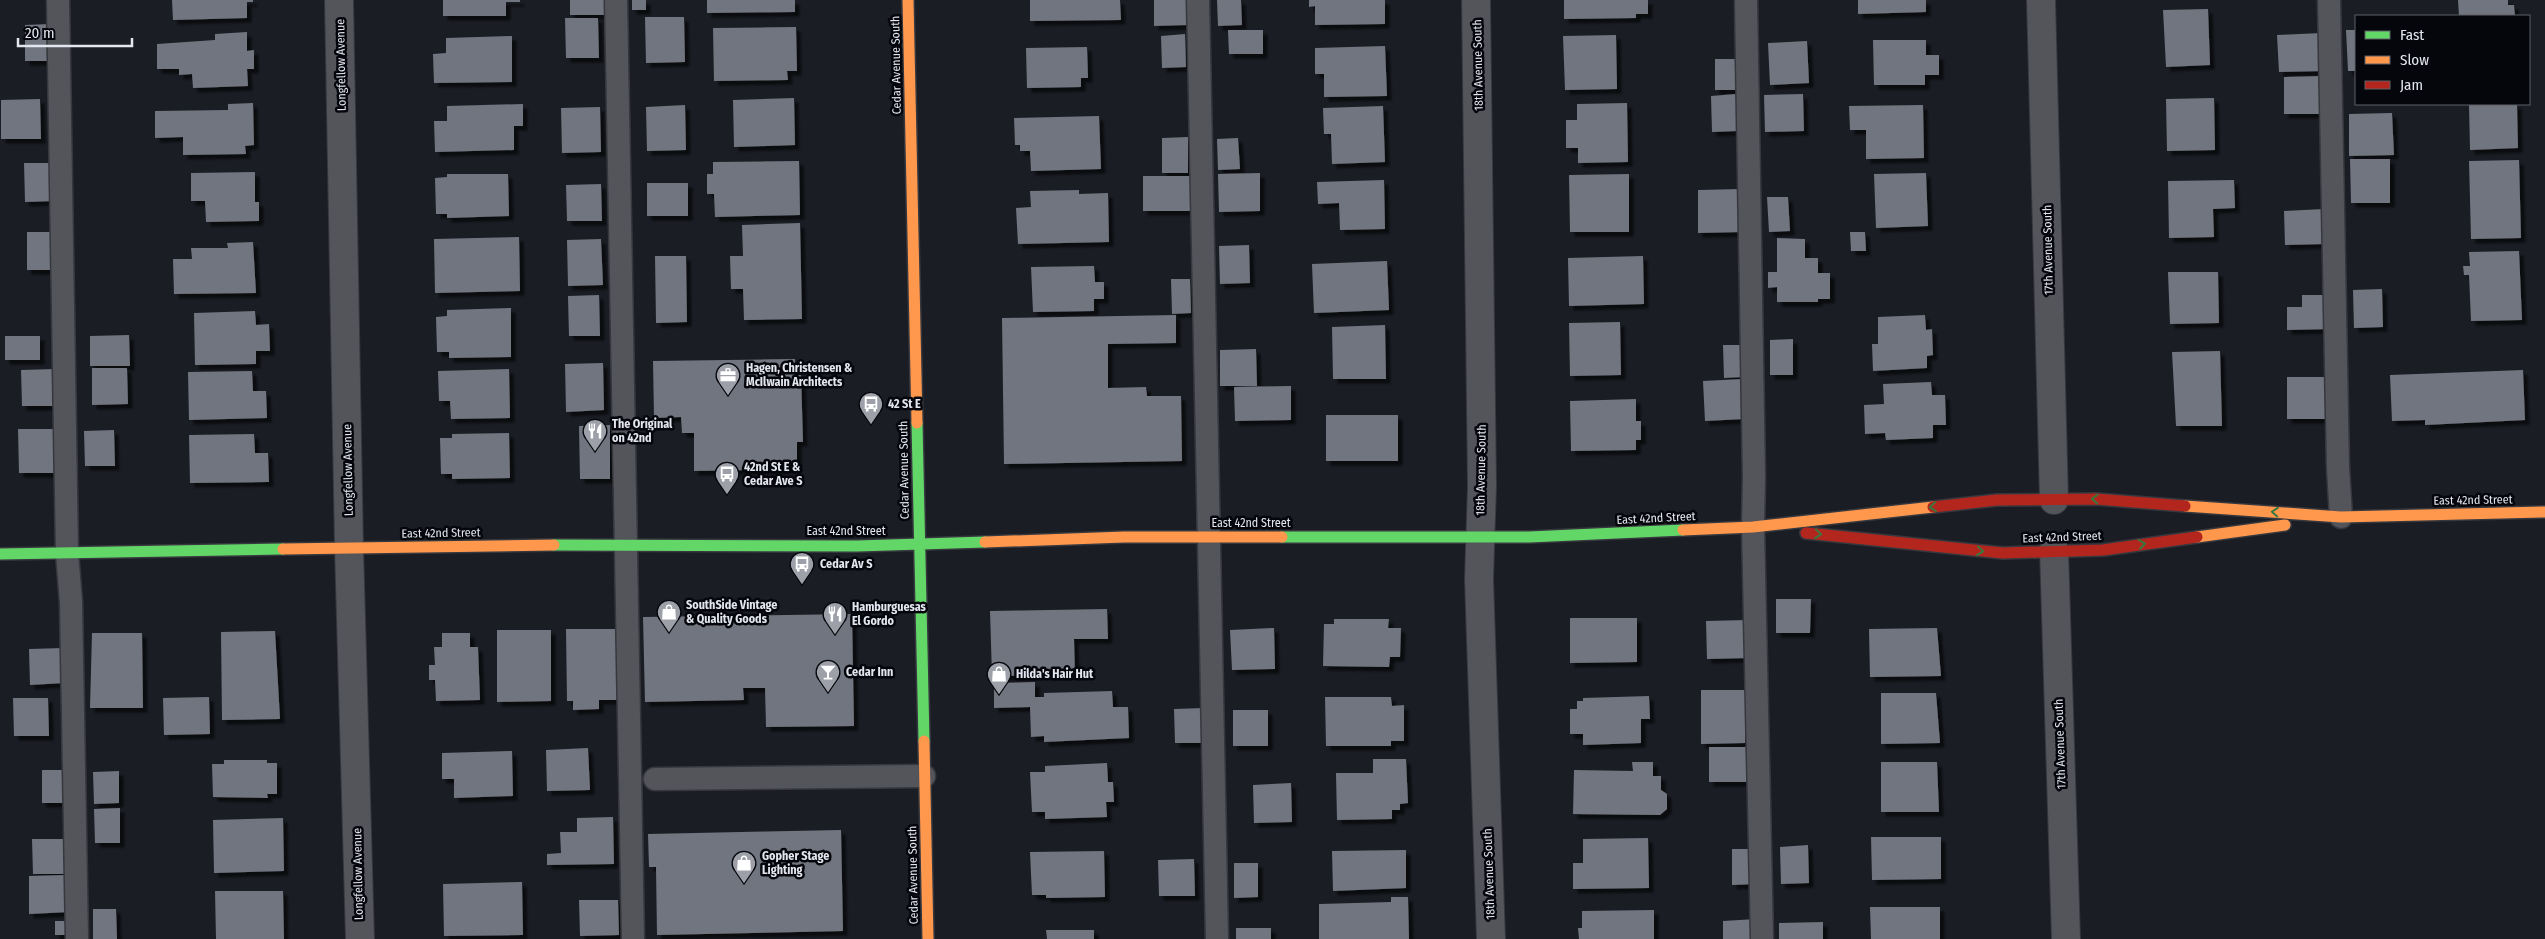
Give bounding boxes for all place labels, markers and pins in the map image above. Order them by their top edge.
place label: Hagen, Christensen & McIlwain Architects [746,361,853,389]
office icon: Hagen, Christensen & McIlwain Architects [715,362,741,396]
bus stop icon: 42 St E [858,391,884,425]
place label: 42 St E [888,397,921,411]
place label: The Original on 42nd [612,417,673,445]
restaurant icon: The Original on 42nd [582,418,608,452]
place label: 42nd St E & Cedar Ave S [744,460,802,488]
bus stop icon: 42nd St E & Cedar Ave S [714,461,740,495]
bus stop icon: Cedar Av S [789,551,815,585]
place label: Cedar Av S [820,557,872,571]
place label: SouthSide Vintage & Quality Goods [686,598,777,626]
shop icon: SouthSide Vintage & Quality Goods [656,599,682,633]
place label: Hamburguesas El Gordo [852,600,927,628]
restaurant icon: Hamburguesas El Gordo [822,601,848,635]
bar icon: Cedar Inn [815,659,841,693]
shop icon: Hilda's Hair Hut [986,661,1012,695]
place label: Cedar Inn [846,665,893,679]
place label: Hilda's Hair Hut [1016,667,1094,681]
place label: Gopher Stage Lighting [762,849,829,877]
shop icon: Gopher Stage Lighting [731,850,757,884]

